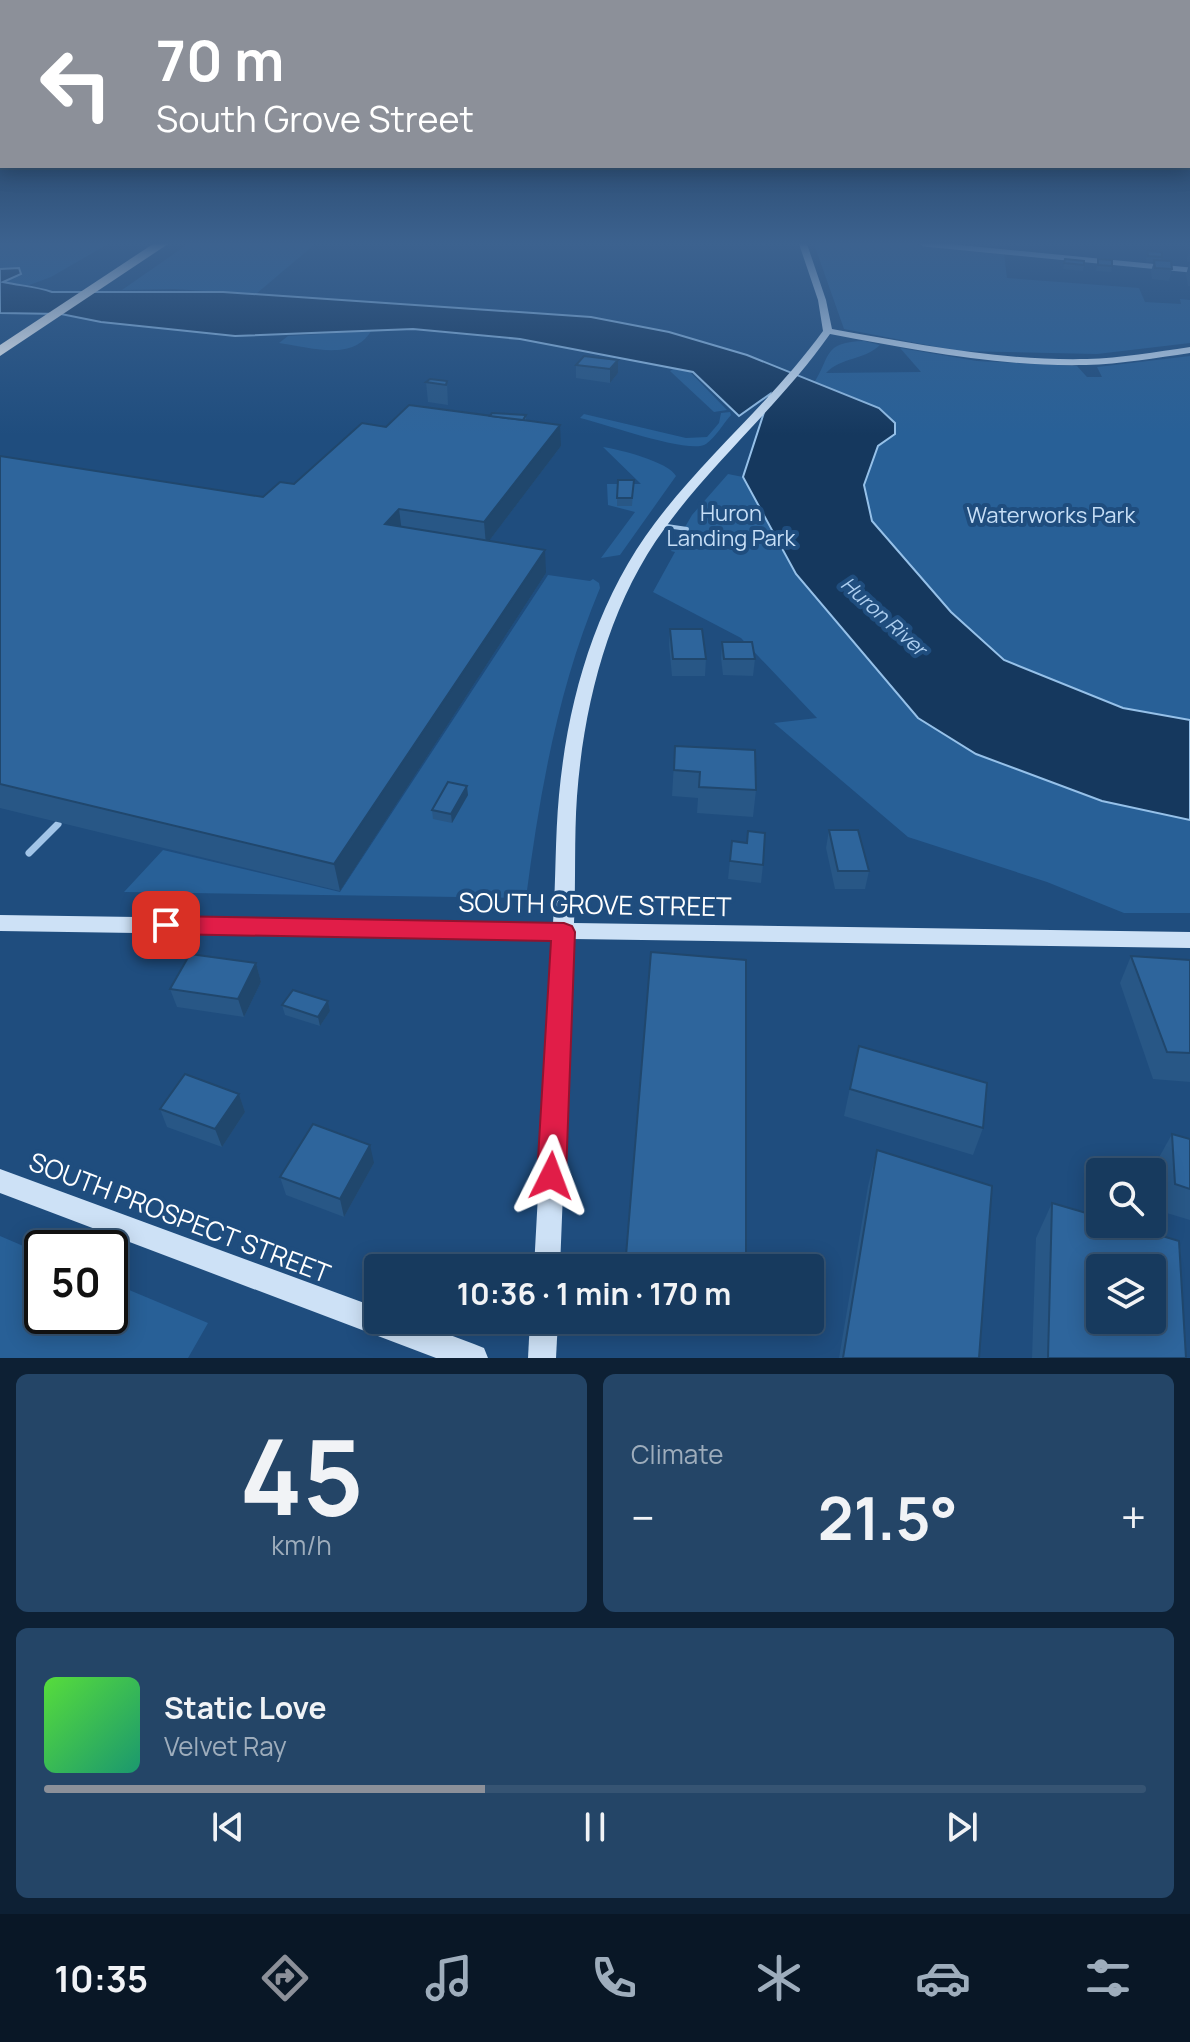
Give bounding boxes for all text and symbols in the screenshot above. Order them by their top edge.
text: 70 m [156,21,284,98]
icon: left [24,32,128,136]
text: South Grove Street [156,94,474,143]
park label: Huron Landing Park [667,498,797,553]
park label: Waterworks Park [967,500,1137,530]
water label: Huron River [835,570,935,663]
street label: SOUTH GROVE STREET [458,884,732,924]
pin [132,891,200,959]
icon: arrive [144,903,188,947]
position arrow [509,1134,593,1218]
street label: SOUTH PROSPECT STREET [24,1143,336,1291]
map controls [1086,1158,1166,1334]
button: search [1086,1158,1166,1238]
speed limit sign: 50 [24,1230,128,1334]
button: layers [1086,1254,1166,1334]
text: 10:36 · 1 min · 170 m [457,1273,731,1314]
text: 45 [239,1404,364,1546]
text: Climate [631,1436,723,1472]
text: 21.5° [818,1476,958,1558]
text: − [631,1487,655,1547]
text: + [1121,1487,1146,1547]
text: km/h [271,1527,332,1563]
text: Static Love [164,1687,327,1728]
text: Velvet Ray [164,1728,287,1764]
icon: previous [206,1805,250,1849]
icon: pause [573,1805,617,1849]
icon: next [940,1805,984,1849]
icon: directions [257,1950,313,2006]
icon: music [421,1950,477,2006]
icon: phone [586,1950,642,2006]
icon: climate [751,1950,807,2006]
icon: car [915,1950,971,2006]
icon: filters [1080,1950,1136,2006]
text: 10:35 [54,1954,148,2003]

